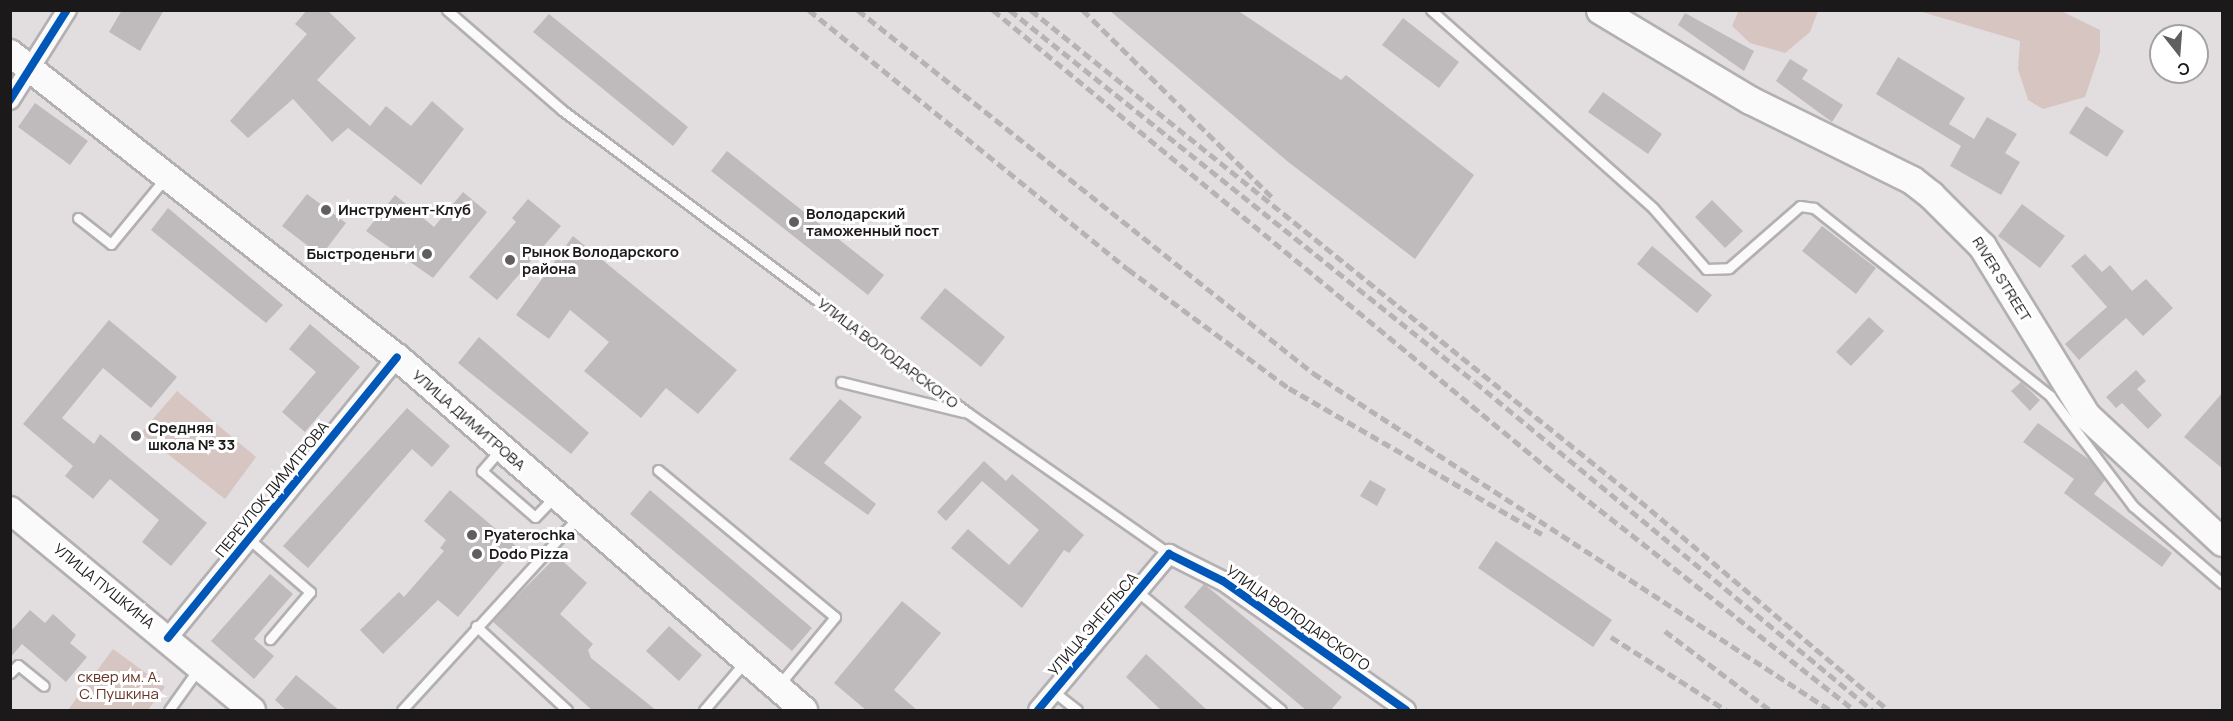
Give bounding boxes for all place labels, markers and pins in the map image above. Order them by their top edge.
place label: Инструмент-Клуб [338,201,471,219]
marker: Инструмент-Клуб [319,203,333,217]
place label: Володарский таможенный пост [806,204,939,239]
marker: Володарский таможенный пост [787,215,801,229]
place label: Рынок Володарского района [522,242,679,277]
place label: Быстроденьги [307,245,415,263]
marker: Быстроденьги [420,247,434,261]
marker: Рынок Володарского района [503,253,517,267]
place label: Средняя школа № 33 [148,418,235,453]
marker: Средняя школа № 33 [129,429,143,443]
place label: Pyaterochka [484,526,575,544]
marker: Pyaterochka [465,528,479,542]
place label: Dodo Pizza [489,545,568,563]
marker: Dodo Pizza [470,547,484,561]

